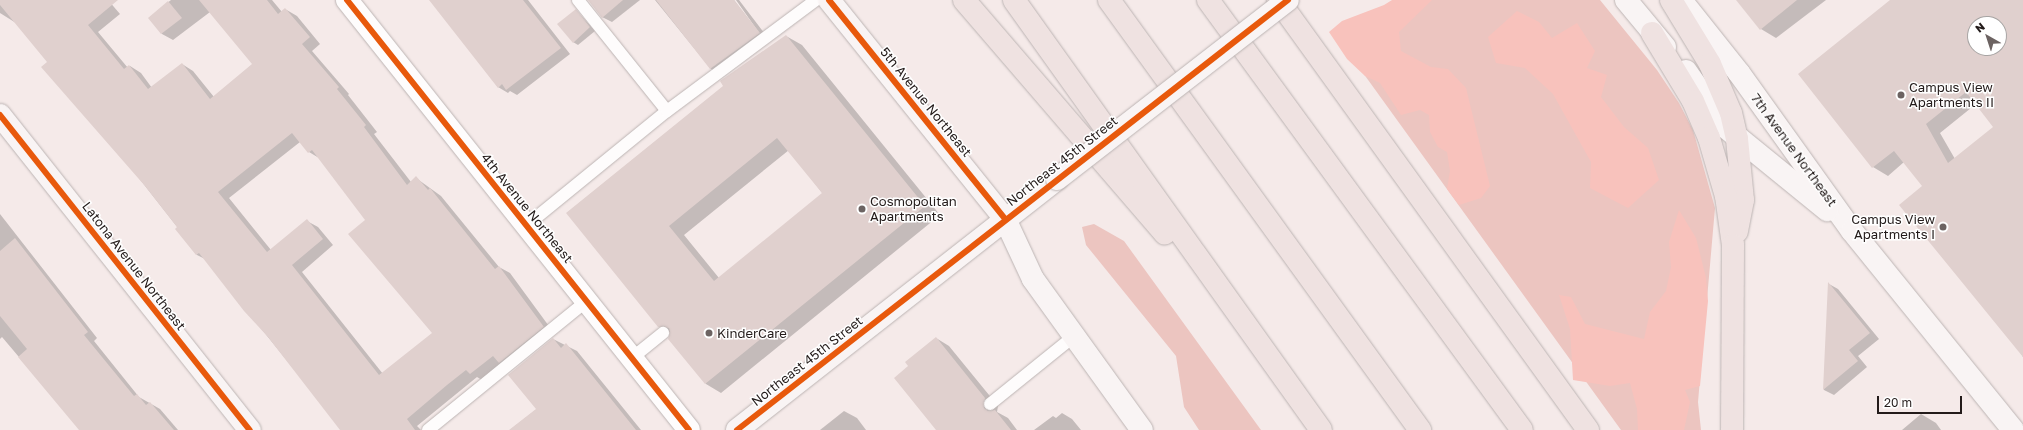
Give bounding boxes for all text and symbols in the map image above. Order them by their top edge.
north arrow [1967,16,2007,56]
text: N [1972,19,1987,35]
street label: 5th Avenue Northeast [877,44,975,160]
place label: Campus View Apartments II [1909,80,1994,111]
marker: Campus View Apartments II [1896,90,1906,100]
street label: 7th Avenue Northeast [1748,91,1840,209]
street label: Northeast 45th Street [1003,113,1121,209]
street label: 4th Avenue Northeast [478,150,576,266]
place label: Cosmopolitan Apartments [870,194,957,225]
street label: Latona Avenue Northeast [79,199,189,333]
marker: Cosmopolitan Apartments [857,204,867,214]
place label: Campus View Apartments I [1851,212,1935,243]
marker: Campus View Apartments I [1938,222,1948,232]
street label: Northeast 45th Street [748,313,866,409]
place label: KinderCare [717,325,787,341]
marker: KinderCare [704,328,714,338]
scale bar [1879,388,1964,414]
text: 20 m [1884,395,1912,410]

